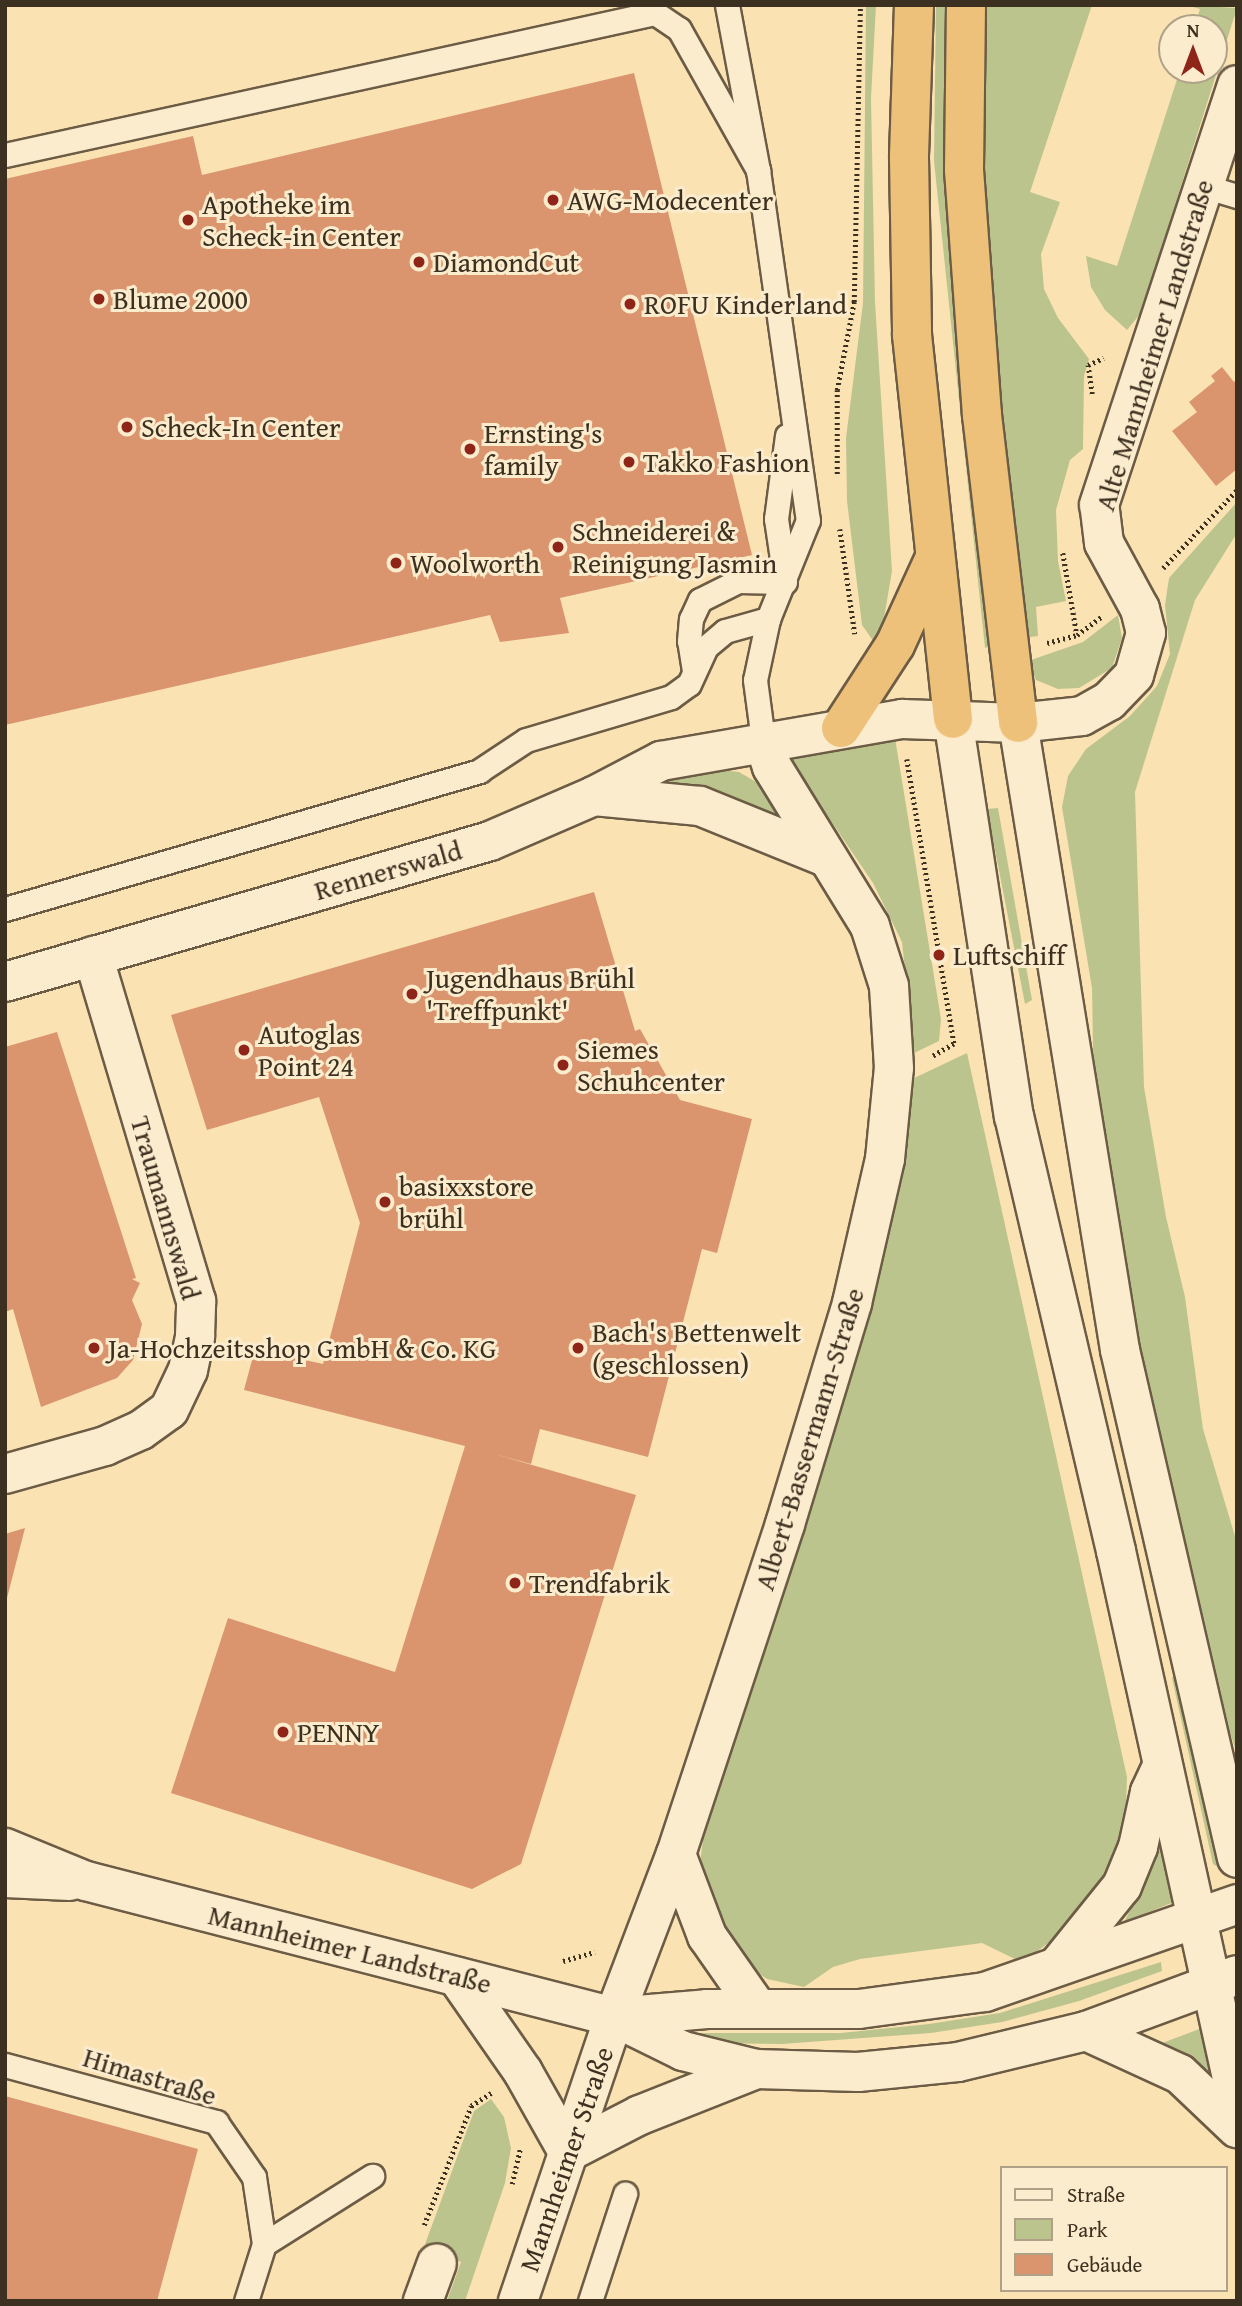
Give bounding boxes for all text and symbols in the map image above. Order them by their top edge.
north arrow [1158,14,1228,84]
text: N [1187,16,1199,44]
street label: Alte Mannheimer Landstraße [1088,175,1220,515]
place label: AWG-Modecenter [567,183,773,217]
place label: Apotheke im Scheck-in Center [202,187,401,253]
marker: AWG-Modecenter [545,192,561,208]
marker: Apotheke im Scheck-in Center [180,212,196,228]
place label: DiamondCut [433,245,579,279]
marker: DiamondCut [411,254,427,270]
place label: Blume 2000 [113,282,248,316]
place label: ROFU Kinderland [644,287,847,321]
marker: Blume 2000 [91,291,107,307]
marker: ROFU Kinderland [622,296,638,312]
place label: Scheck-In Center [141,410,340,444]
place label: Ernsting's family [484,416,602,482]
marker: Scheck-In Center [119,419,135,435]
marker: Ernsting's family [462,441,478,457]
place label: Takko Fashion [643,445,810,479]
marker: Takko Fashion [621,454,637,470]
place label: Schneiderei & Reinigung Jasmin [572,514,777,580]
marker: Schneiderei & Reinigung Jasmin [550,539,566,555]
place label: Woolworth [410,546,540,580]
marker: Woolworth [388,555,404,571]
street label: Rennerswald [310,833,466,907]
place label: Luftschiff [953,938,1065,972]
marker: Luftschiff [931,947,947,963]
place label: Jugendhaus Brühl 'Treffpunkt' [426,961,635,1027]
marker: Jugendhaus Brühl 'Treffpunkt' [404,986,420,1002]
place label: Autoglas Point 24 [258,1017,360,1083]
place label: Siemes Schuhcenter [577,1032,725,1098]
marker: Autoglas Point 24 [236,1042,252,1058]
marker: Siemes Schuhcenter [555,1057,571,1073]
street label: Traumannswald [124,1112,208,1304]
place label: basixxstore brühl [399,1169,534,1235]
marker: basixxstore brühl [377,1194,393,1210]
street label: Albert-Bassermann-Straße [747,1284,871,1594]
place label: Bach's Bettenwelt (geschlossen) [592,1315,801,1381]
place label: Ja-Hochzeitsshop GmbH & Co. KG [108,1331,496,1365]
marker: Ja-Hochzeitsshop GmbH & Co. KG [86,1340,102,1356]
marker: Bach's Bettenwelt (geschlossen) [570,1340,586,1356]
place label: Trendfabrik [529,1566,670,1600]
marker: Trendfabrik [507,1575,523,1591]
place label: PENNY [297,1715,380,1749]
marker: PENNY [275,1724,291,1740]
street label: Mannheimer Landstraße [205,1898,495,2000]
street label: Himastraße [79,2040,221,2112]
street label: Mannheimer Straße [512,2042,620,2276]
legend [1000,2166,1228,2292]
text: Straße [1067,2179,1125,2210]
text: Park [1067,2214,1108,2245]
text: Gebäude [1067,2249,1142,2280]

